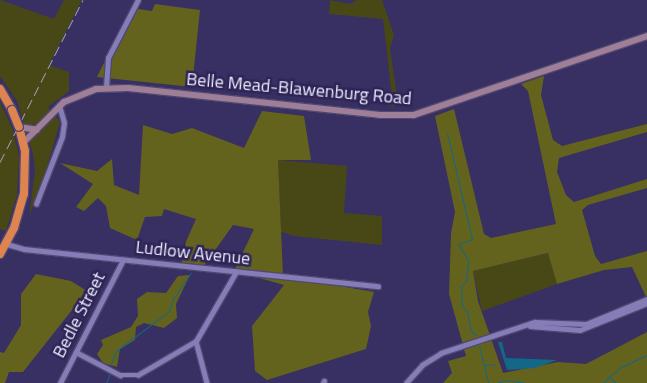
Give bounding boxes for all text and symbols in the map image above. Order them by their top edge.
street label: Belle Mead-Blawenburg Road [185,68,413,110]
street label: Ludlow Avenue [135,236,251,270]
street label: Bedle Street [48,269,110,361]

